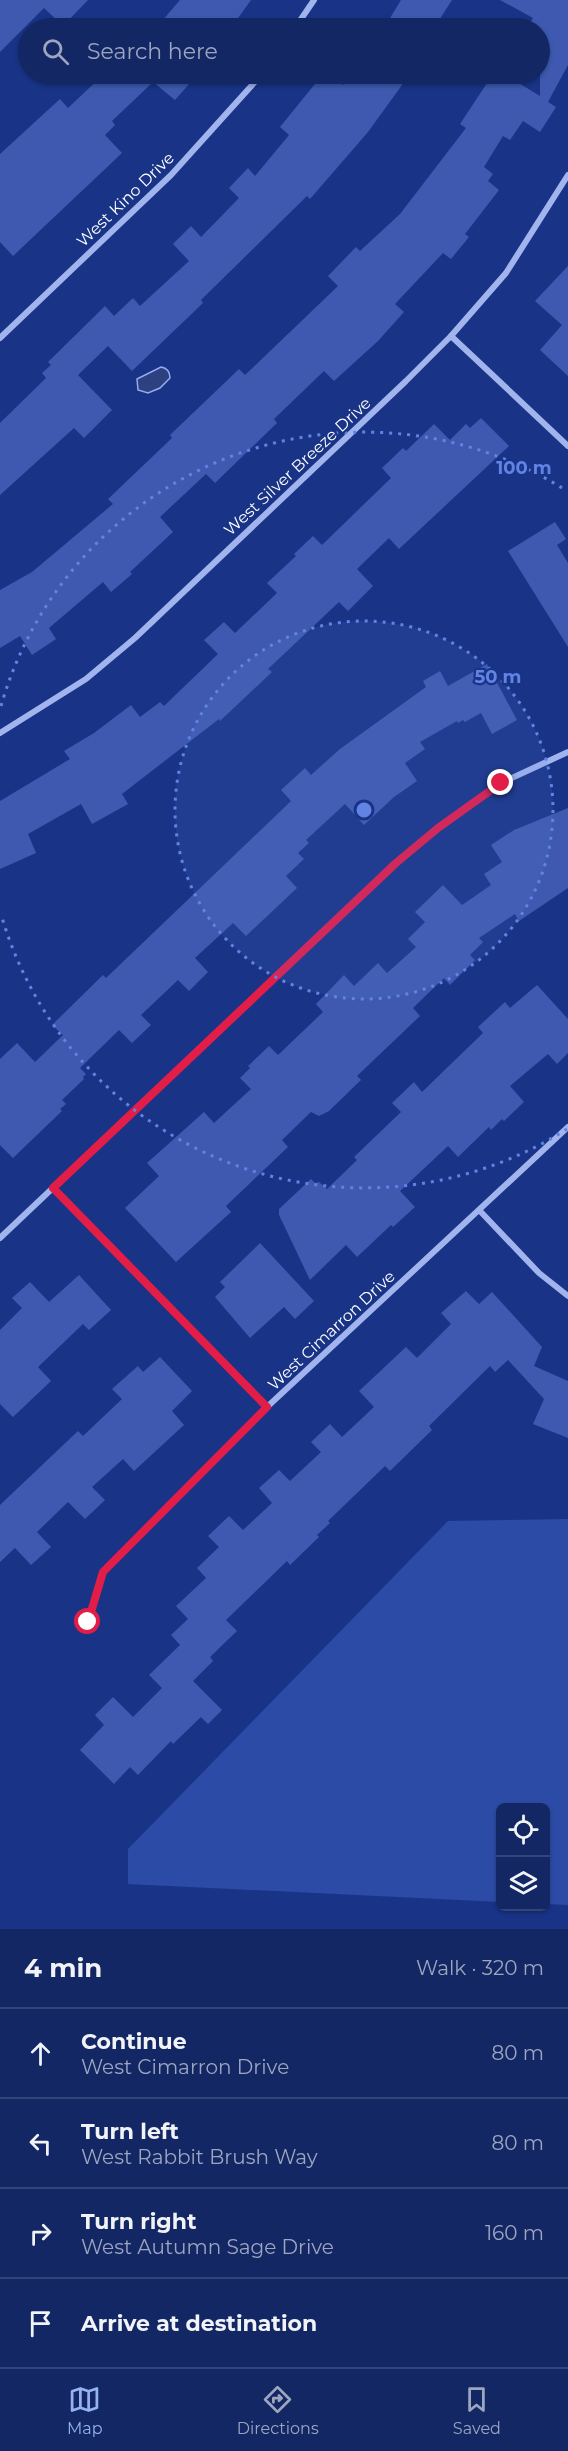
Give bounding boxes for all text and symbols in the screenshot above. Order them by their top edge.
search box [18,18,550,84]
icon: search [39,35,72,68]
text: Search here [87,38,218,65]
street label: West Kino Drive [73,148,178,251]
street label: West Silver Breeze Drive [220,393,375,539]
text: 100 m [496,457,552,479]
text: 50 m [475,666,521,688]
route end [487,769,513,795]
centre of rings [354,800,374,820]
street label: West Cimarron Drive [264,1267,399,1394]
route start [74,1608,100,1634]
map controls [496,1803,550,1911]
button: locate [496,1803,550,1857]
button: layers [496,1857,550,1911]
text: 4 min [24,1952,102,1984]
text: Walk · 320 m [416,1956,544,1980]
text: Continue [81,2028,187,2055]
icon: ahead [24,2037,57,2070]
text: 80 m [492,2041,544,2065]
text: West Cimarron Drive [81,2055,289,2079]
text: Turn left [81,2118,179,2145]
icon: left [24,2127,57,2160]
text: 80 m [492,2131,544,2155]
text: West Rabbit Brush Way [81,2145,318,2169]
text: Turn right [81,2208,196,2235]
icon: right [24,2217,57,2250]
text: 160 m [485,2221,544,2245]
text: West Autumn Sage Drive [81,2235,334,2259]
icon: arrive [24,2307,57,2340]
text: Arrive at destination [81,2310,317,2337]
tab: Map [67,2383,103,2438]
tab: Directions [237,2383,319,2438]
tab: Saved [453,2383,501,2438]

